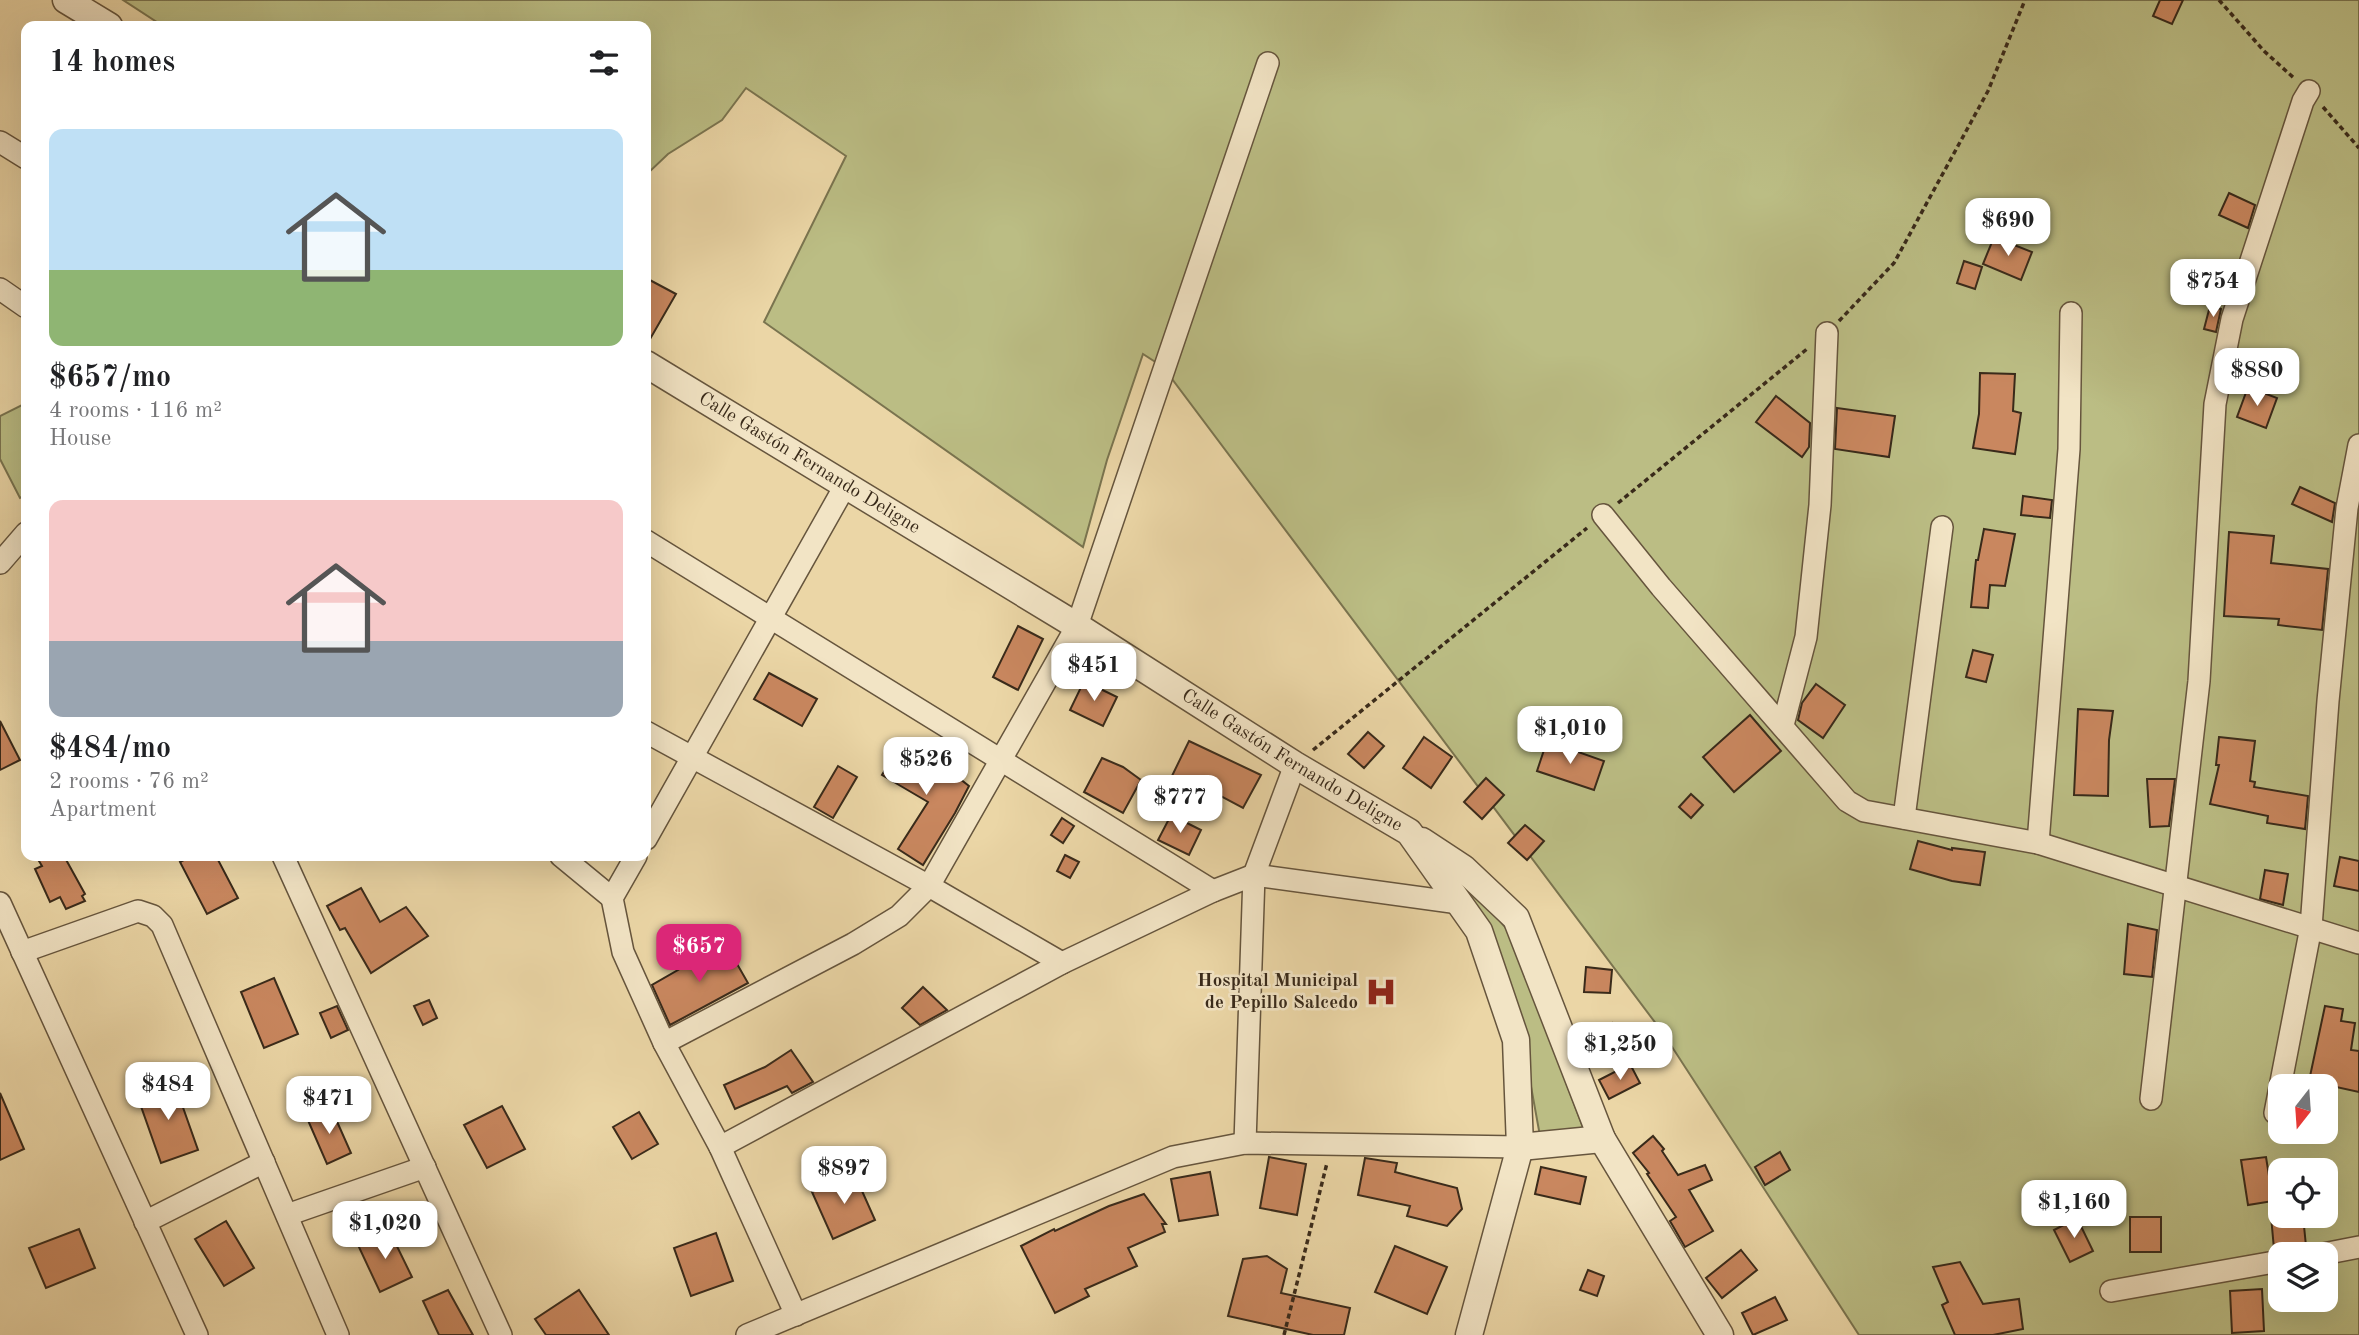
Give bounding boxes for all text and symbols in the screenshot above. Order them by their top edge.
icon: filters [585,44,623,82]
text: 14 homes [49,48,175,78]
icon: home [273,174,399,300]
pin: $690 [1967,198,2049,258]
text: $690 [1981,209,2035,232]
pin: $754 [2172,260,2254,319]
text: $754 [2186,270,2240,293]
pin: $880 [2216,348,2298,408]
text: $880 [2230,359,2284,382]
text: $657/mo [49,363,171,393]
street label: Calle Gastón Fernando Deligne [695,389,923,538]
text: 4 rooms · 116 m² [49,399,222,422]
text: House [49,427,111,450]
icon: home [273,545,399,671]
pin: $451 [1053,644,1135,703]
text: $451 [1067,654,1121,677]
street label: Calle Gastón Fernando Deligne [1178,686,1406,835]
pin: $1,010 [1513,706,1627,766]
text: $1,010 [1533,717,1607,740]
text: $484/mo [49,734,171,764]
pin: $526 [885,738,967,797]
text: $526 [899,748,953,771]
text: 2 rooms · 76 m² [49,770,209,793]
pin: $777 [1139,776,1221,835]
text: $777 [1153,786,1207,809]
text: Apartment [49,798,157,821]
pin: $657 [658,925,740,984]
text: $657 [672,935,726,958]
place label: Hospital Municipal de Pepillo Salcedo [1197,972,1358,1013]
hospital icon: Hospital Municipal de Pepillo Salcedo [1364,975,1398,1009]
pin: $1,250 [1563,1023,1677,1082]
text: $1,250 [1583,1033,1657,1056]
pin: $484 [127,1062,209,1122]
text: $484 [141,1073,195,1096]
north arrow [2268,1074,2338,1144]
map controls [2268,1074,2338,1312]
pin: $471 [288,1076,370,1136]
text: $471 [302,1087,356,1110]
pin: $897 [803,1146,885,1206]
text: $897 [817,1157,871,1180]
button: locate [2268,1158,2338,1228]
pin: $1,160 [2017,1180,2131,1240]
text: $1,160 [2037,1191,2111,1214]
pin: $1,020 [328,1202,442,1261]
text: $1,020 [348,1212,422,1235]
button: layers [2268,1242,2338,1312]

